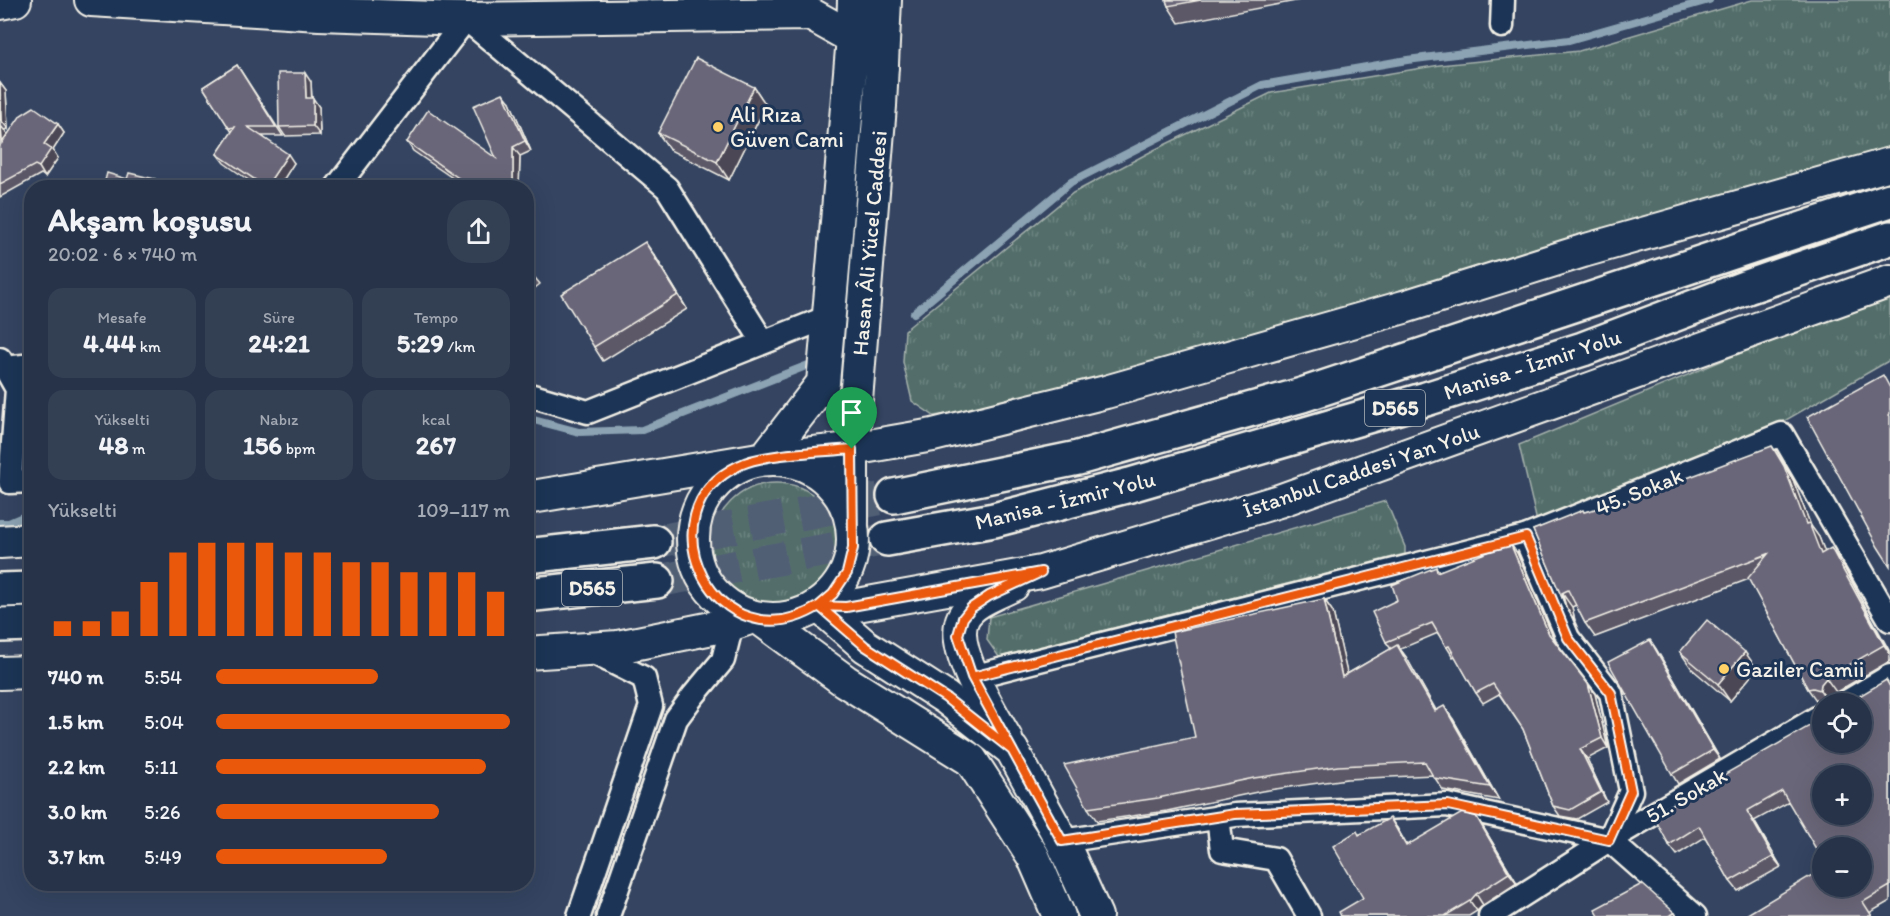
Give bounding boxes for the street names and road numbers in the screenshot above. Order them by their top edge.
street label: Hasan Âli Yücel Caddesi [846,129,893,357]
street label: Manisa - İzmir Yolu [1440,323,1624,406]
road number: D565 [1365,390,1425,426]
street label: İstanbul Caddesi Yan Yolu [1239,417,1483,524]
street label: 45. Sokak [1591,462,1687,521]
street label: Manisa - İzmir Yolu [972,465,1158,536]
road number: D565 [562,570,622,606]
street label: 51. Sokak [1641,761,1732,829]

